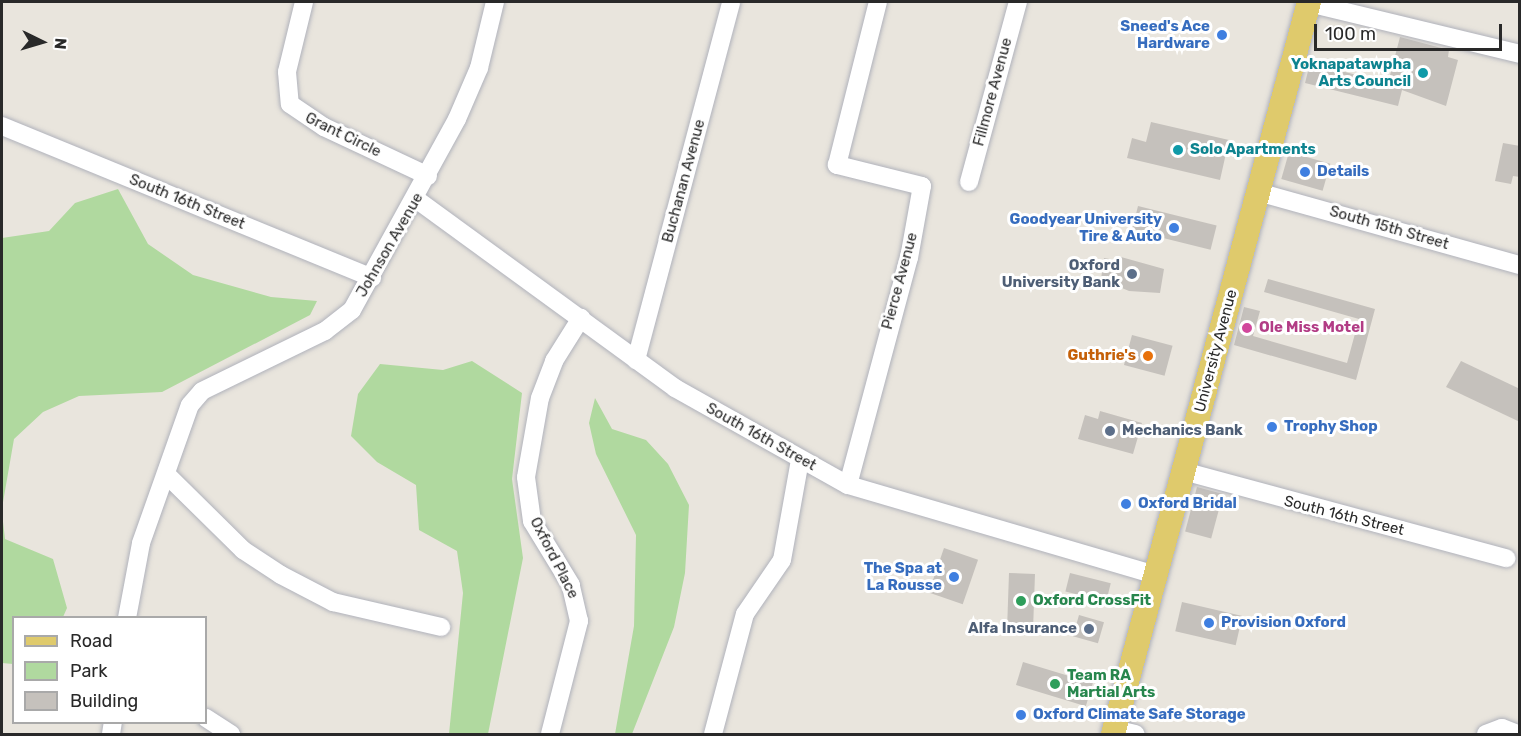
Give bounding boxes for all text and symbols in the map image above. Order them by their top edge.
north arrow [12,12,72,72]
scale bar [1317,12,1504,50]
place label: Sneed's Ace Hardware [1120,17,1210,52]
text: 100 m [1325,23,1376,45]
marker: Sneed's Ace Hardware [1215,28,1229,42]
street label: Fillmore Avenue [970,36,1016,148]
text: N [50,37,70,50]
place label: Yoknapatawpha Arts Council [1291,55,1411,90]
marker: Yoknapatawpha Arts Council [1416,66,1430,80]
street label: Grant Circle [302,109,384,161]
street label: Buchanan Avenue [659,117,709,245]
place label: Solo Apartments [1190,141,1316,159]
marker: Solo Apartments [1171,143,1185,157]
place label: Details [1317,163,1369,181]
marker: Details [1298,165,1312,179]
street label: South 16th Street [127,171,247,233]
street label: Johnson Avenue [353,189,427,301]
street label: South 15th Street [1327,202,1451,254]
place label: Goodyear University Tire & Auto [1009,210,1162,245]
marker: Goodyear University Tire & Auto [1167,221,1181,235]
street label: Pierce Avenue [878,230,922,332]
place label: Oxford University Bank [1001,256,1120,291]
marker: Oxford University Bank [1125,267,1139,281]
street label: University Avenue [1191,287,1241,415]
place label: Ole Miss Motel [1259,319,1364,337]
marker: Ole Miss Motel [1240,321,1254,335]
place label: Guthrie's [1068,347,1136,365]
marker: Guthrie's [1141,349,1155,363]
street label: South 16th Street [703,399,819,475]
place label: Trophy Shop [1284,418,1378,436]
marker: Trophy Shop [1265,420,1279,434]
place label: Mechanics Bank [1122,422,1243,440]
marker: Mechanics Bank [1103,424,1117,438]
street label: South 16th Street [1282,492,1406,540]
place label: Oxford Bridal [1138,495,1237,513]
marker: Oxford Bridal [1119,497,1133,511]
street label: Oxford Place [526,514,582,602]
place label: The Spa at La Rousse [864,559,942,594]
marker: The Spa at La Rousse [947,570,961,584]
place label: Oxford CrossFit [1033,592,1151,610]
marker: Oxford CrossFit [1014,594,1028,608]
place label: Provision Oxford [1221,614,1346,632]
legend [12,616,207,724]
marker: Provision Oxford [1202,616,1216,630]
place label: Alfa Insurance [968,620,1077,638]
marker: Alfa Insurance [1082,622,1096,636]
text: Road [70,630,113,652]
text: Park [70,660,107,682]
place label: Team RA Martial Arts [1067,666,1156,701]
marker: Team RA Martial Arts [1048,677,1062,691]
text: Building [70,690,138,712]
place label: Oxford Climate Safe Storage [1033,706,1246,724]
marker: Oxford Climate Safe Storage [1014,708,1028,722]

